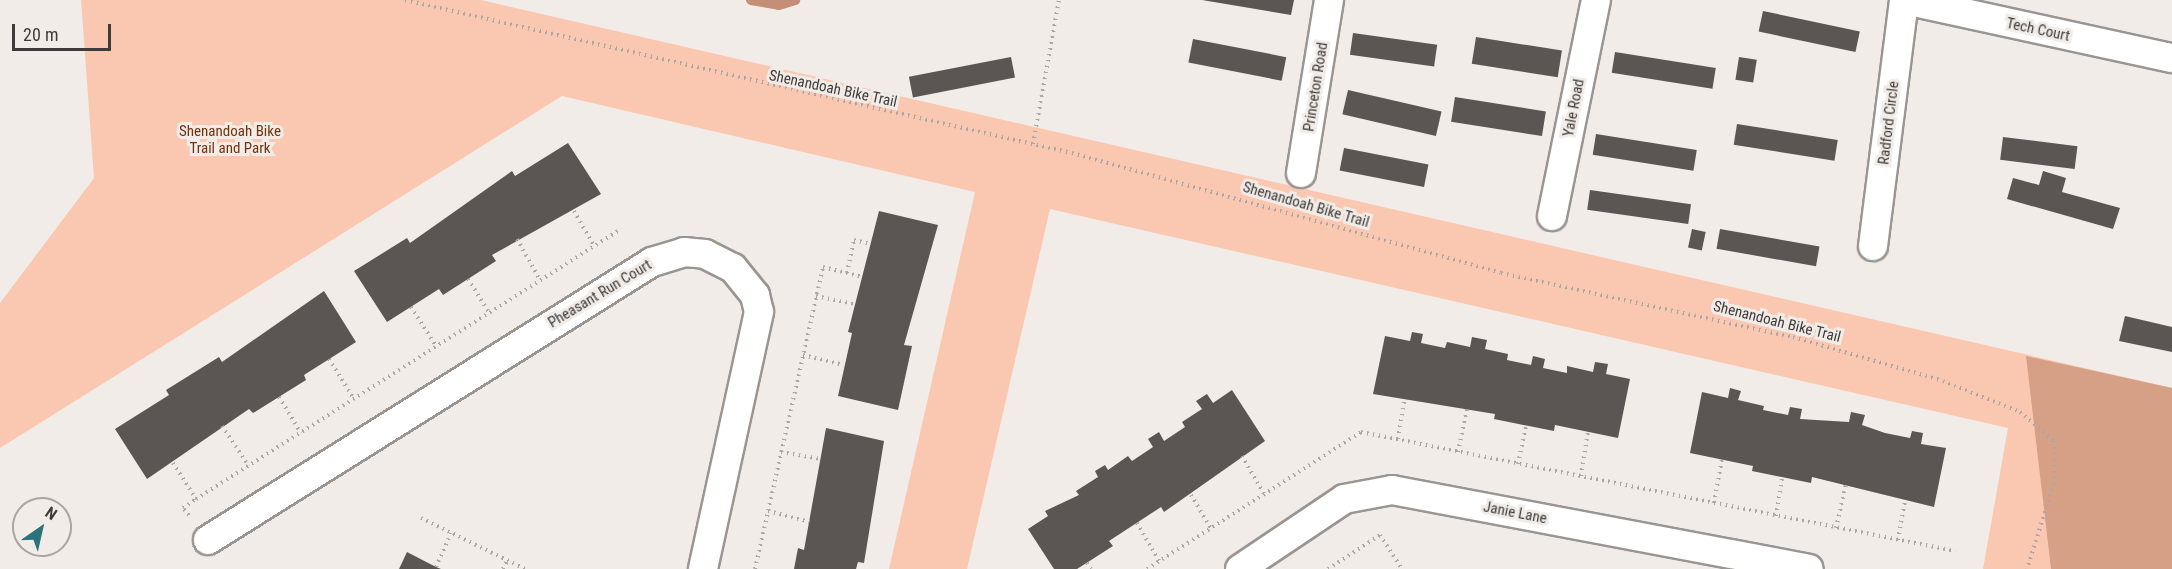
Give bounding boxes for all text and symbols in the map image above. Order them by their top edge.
scale bar [15,12,114,50]
street label: Tech Court [2005,15,2071,45]
text: 20 m [23,24,58,45]
street label: Princeton Road [1300,41,1332,133]
street label: Shenandoah Bike Trail [767,67,899,111]
street label: Yale Road [1560,78,1588,138]
street label: Radford Circle [1875,80,1903,166]
park label: Shenandoah Bike Trail and Park [179,122,281,157]
street label: Shenandoah Bike Trail [1241,178,1371,232]
street label: Pheasant Run Court [545,256,655,332]
street label: Shenandoah Bike Trail [1711,297,1843,347]
north arrow [12,497,72,557]
street label: Janie Lane [1482,498,1548,528]
text: N [42,503,61,524]

